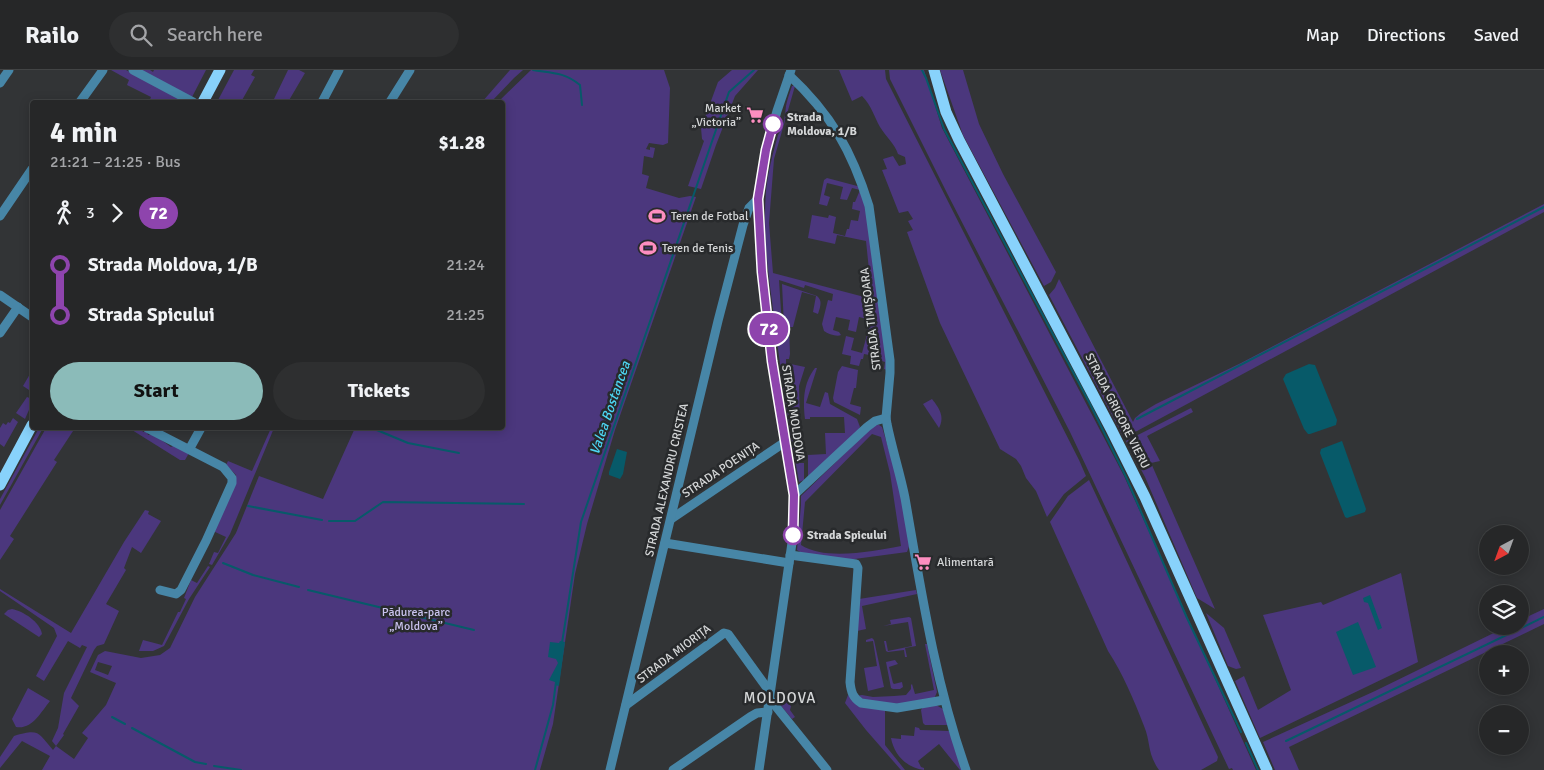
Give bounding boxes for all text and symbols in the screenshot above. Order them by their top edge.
search box [109,12,459,57]
text: Railo [25,20,79,50]
icon: search [127,21,155,49]
text: Search here [167,23,263,47]
text: Map [1306,24,1339,46]
text: Directions [1367,24,1446,46]
text: Saved [1474,24,1519,46]
place label: Market „Victoria” [692,101,741,130]
supermarket icon: Market „Victoria” [745,105,765,125]
place label: Strada Moldova, 1/B [787,110,857,139]
marker: Strada Moldova, 1/B [763,114,783,134]
text: 4 min [50,116,118,150]
text: $1.28 [439,131,485,155]
text: 21:21 – 21:25 · Bus [50,152,181,172]
icon: walk [50,199,78,227]
icon: forward [103,199,131,227]
text: 72 [149,202,168,224]
text: 3 [86,203,95,223]
sports icon: Teren de Fotbal [647,206,667,226]
place label: Teren de Fotbal [671,209,749,224]
sports icon: Teren de Tenis [638,238,658,258]
place label: Teren de Tenis [662,241,733,256]
text: Strada Moldova, 1/B [88,253,258,277]
text: 21:24 [446,255,485,275]
street label: STRADA TIMIȘOARA [857,266,885,371]
text: Strada Spicului [88,303,215,327]
text: 21:25 [446,305,485,325]
line badge: 72 [746,313,792,345]
text: 72 [759,318,779,340]
street label: STRADA GRIGORE VIERU [1081,351,1153,471]
water label: Valea Bostancea [586,358,634,457]
button: Start [50,362,263,420]
button: Tickets [273,362,485,420]
street label: STRADA MOLDOVA [778,364,808,463]
street label: STRADA ALEXANDRU CRISTEA [642,401,692,558]
street label: STRADA POENIȚA [679,438,763,501]
marker: Strada Spicului [783,525,803,545]
north arrow [1479,525,1529,575]
map controls [1479,525,1529,755]
place label: Strada Spicului [807,528,887,543]
supermarket icon: Alimentară [913,552,933,572]
place label: Alimentară [937,555,994,570]
button: layers [1479,585,1529,635]
park label: Pădurea-parc „Moldova” [382,605,450,634]
street label: STRADA MIORIȚA [634,621,714,687]
button: + [1479,645,1529,695]
district label: MOLDOVA [743,689,817,707]
button: − [1479,705,1529,755]

